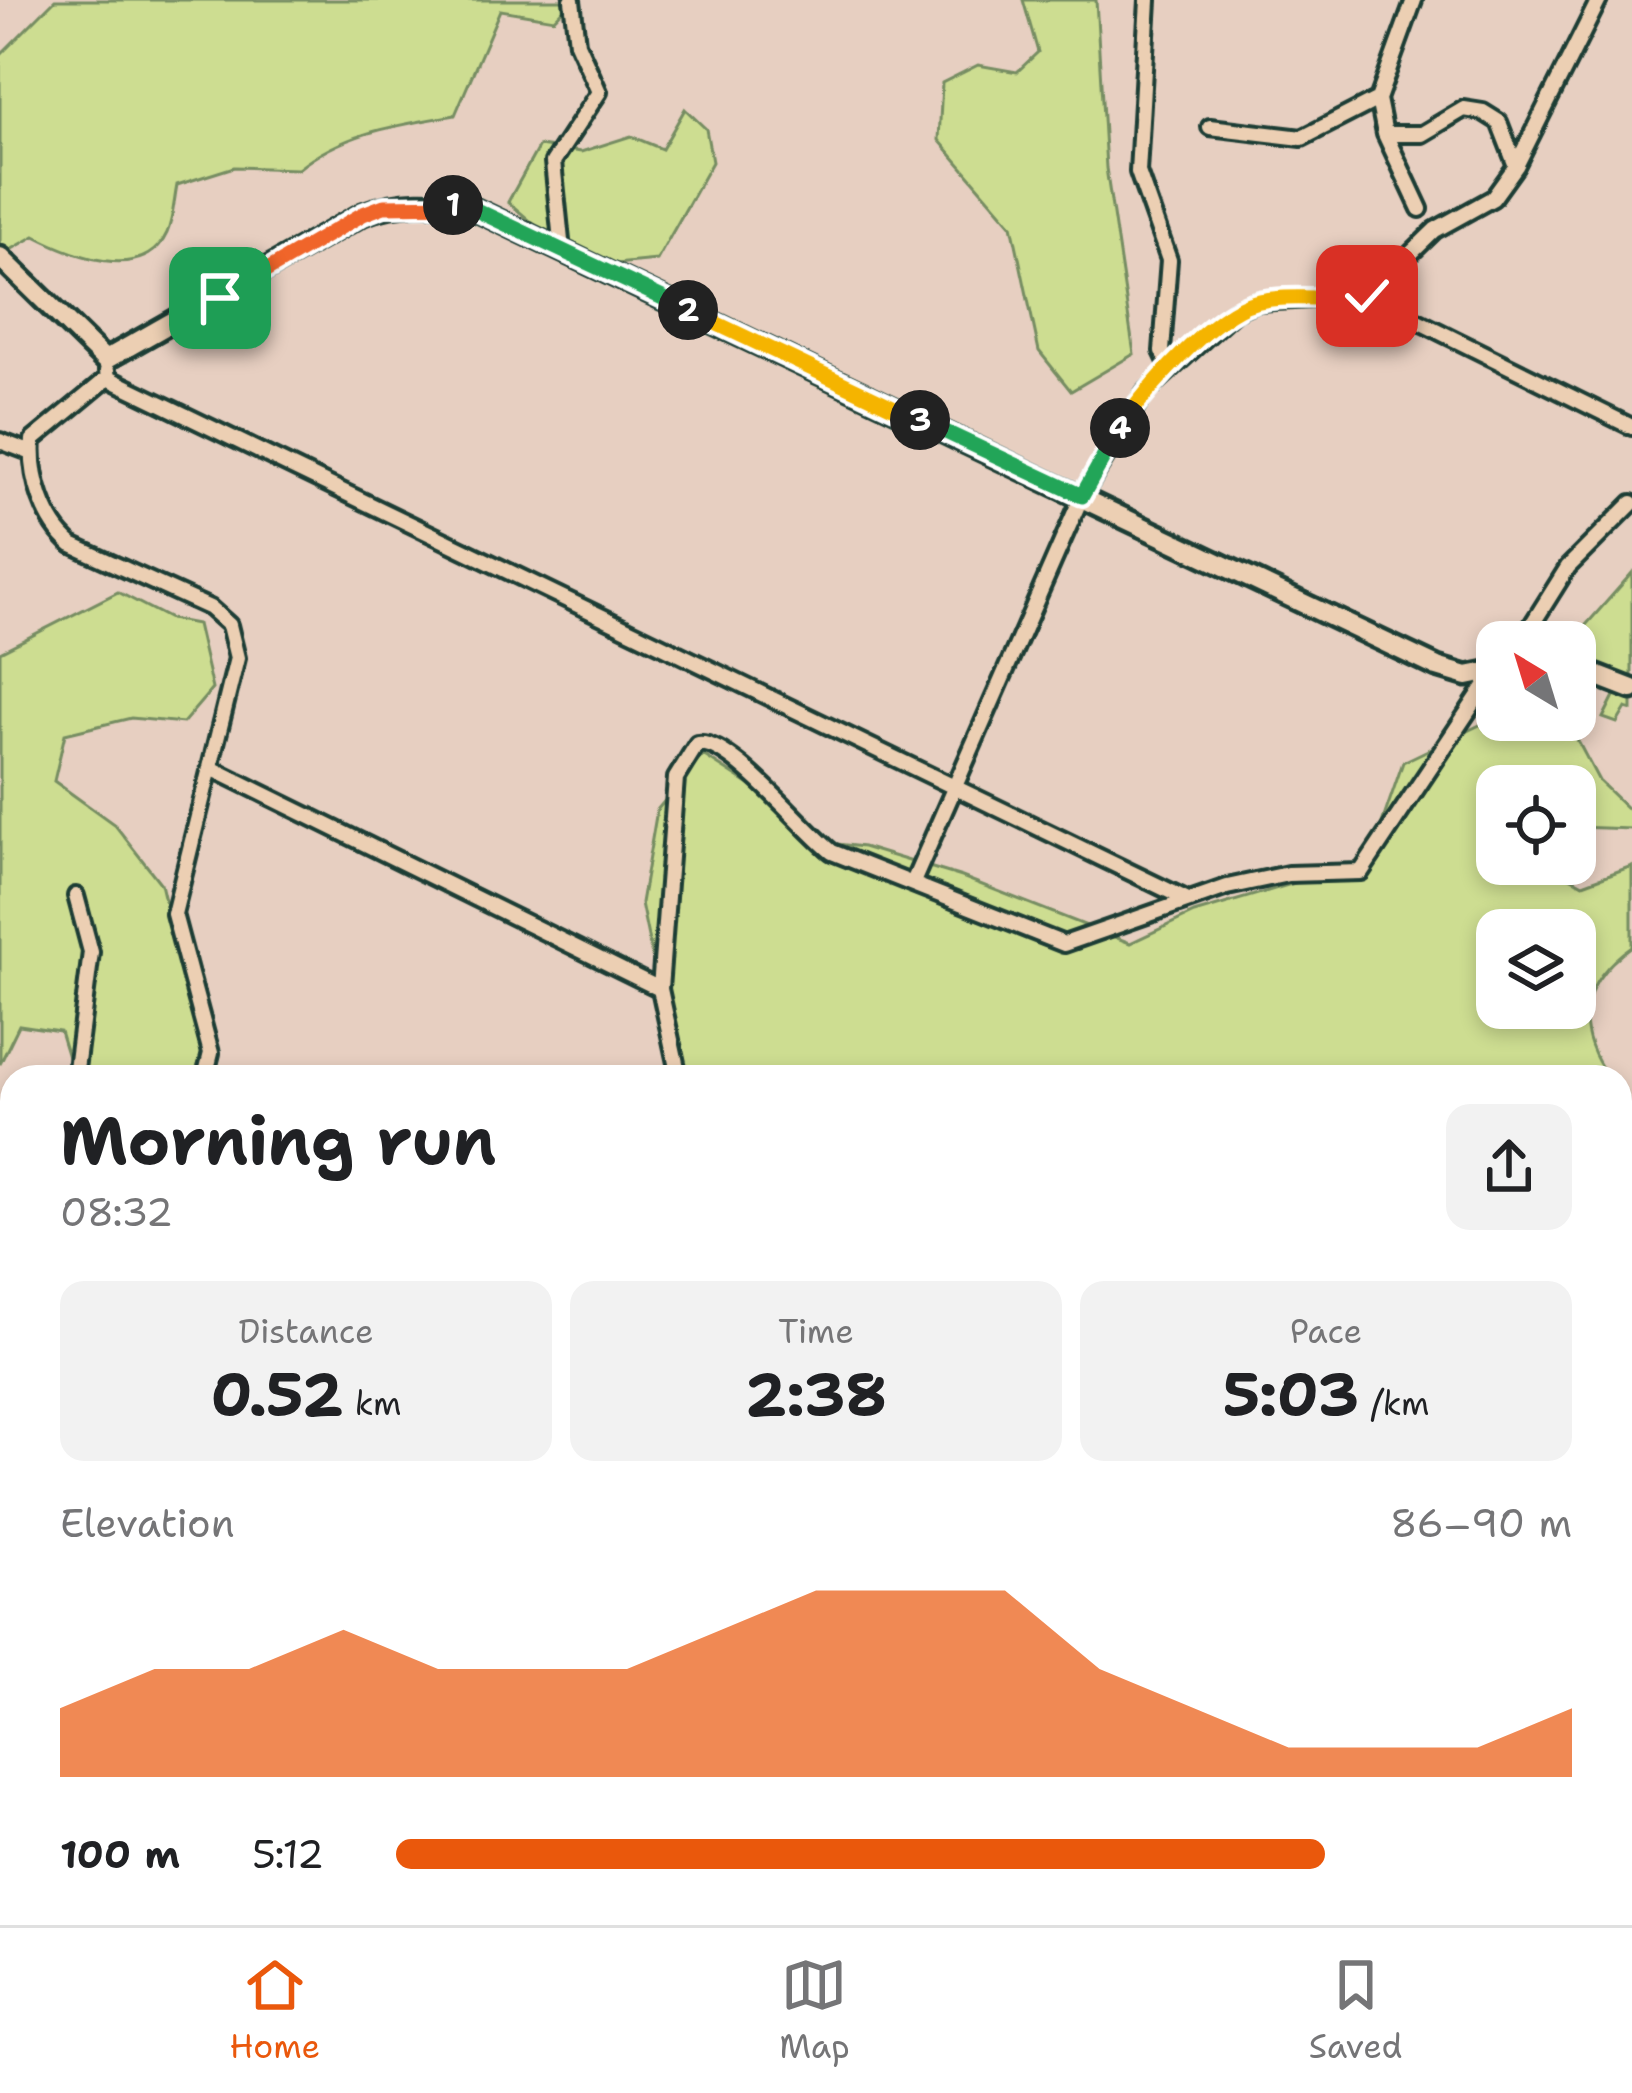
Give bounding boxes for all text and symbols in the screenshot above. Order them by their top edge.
pin: 1 [423,175,483,235]
text: 1 [445,182,461,227]
pin [1316,245,1418,347]
pin [169,247,271,349]
icon: check [1334,263,1400,329]
icon: arrive [187,265,253,331]
pin: 2 [658,280,718,340]
text: 2 [676,287,700,332]
pin: 3 [890,390,950,450]
text: 3 [908,397,932,442]
pin: 4 [1090,398,1150,458]
text: 4 [1108,405,1132,450]
north arrow [1476,621,1596,741]
map controls [1476,621,1596,1029]
button: locate [1476,765,1596,885]
button: layers [1476,909,1596,1029]
text: Morning run [60,1097,496,1185]
button: share [1446,1104,1572,1230]
text: 08:32 [60,1186,173,1238]
text: Distance [238,1309,374,1354]
text: Time [778,1309,854,1354]
text: Pace [1290,1309,1362,1354]
text: 0.52 [210,1354,344,1434]
text: 2:38 [745,1354,887,1434]
text: 5:03 [1223,1354,1359,1434]
text: km [344,1381,402,1426]
text: /km [1359,1381,1429,1426]
text: Elevation [60,1497,235,1549]
text: 86–90 m [1390,1497,1572,1549]
text: 100 m [60,1828,180,1880]
text: 5:12 [252,1828,324,1880]
tab: Home [229,1952,320,2069]
tab: Map [779,1952,850,2069]
tab: Saved [1309,1952,1402,2069]

